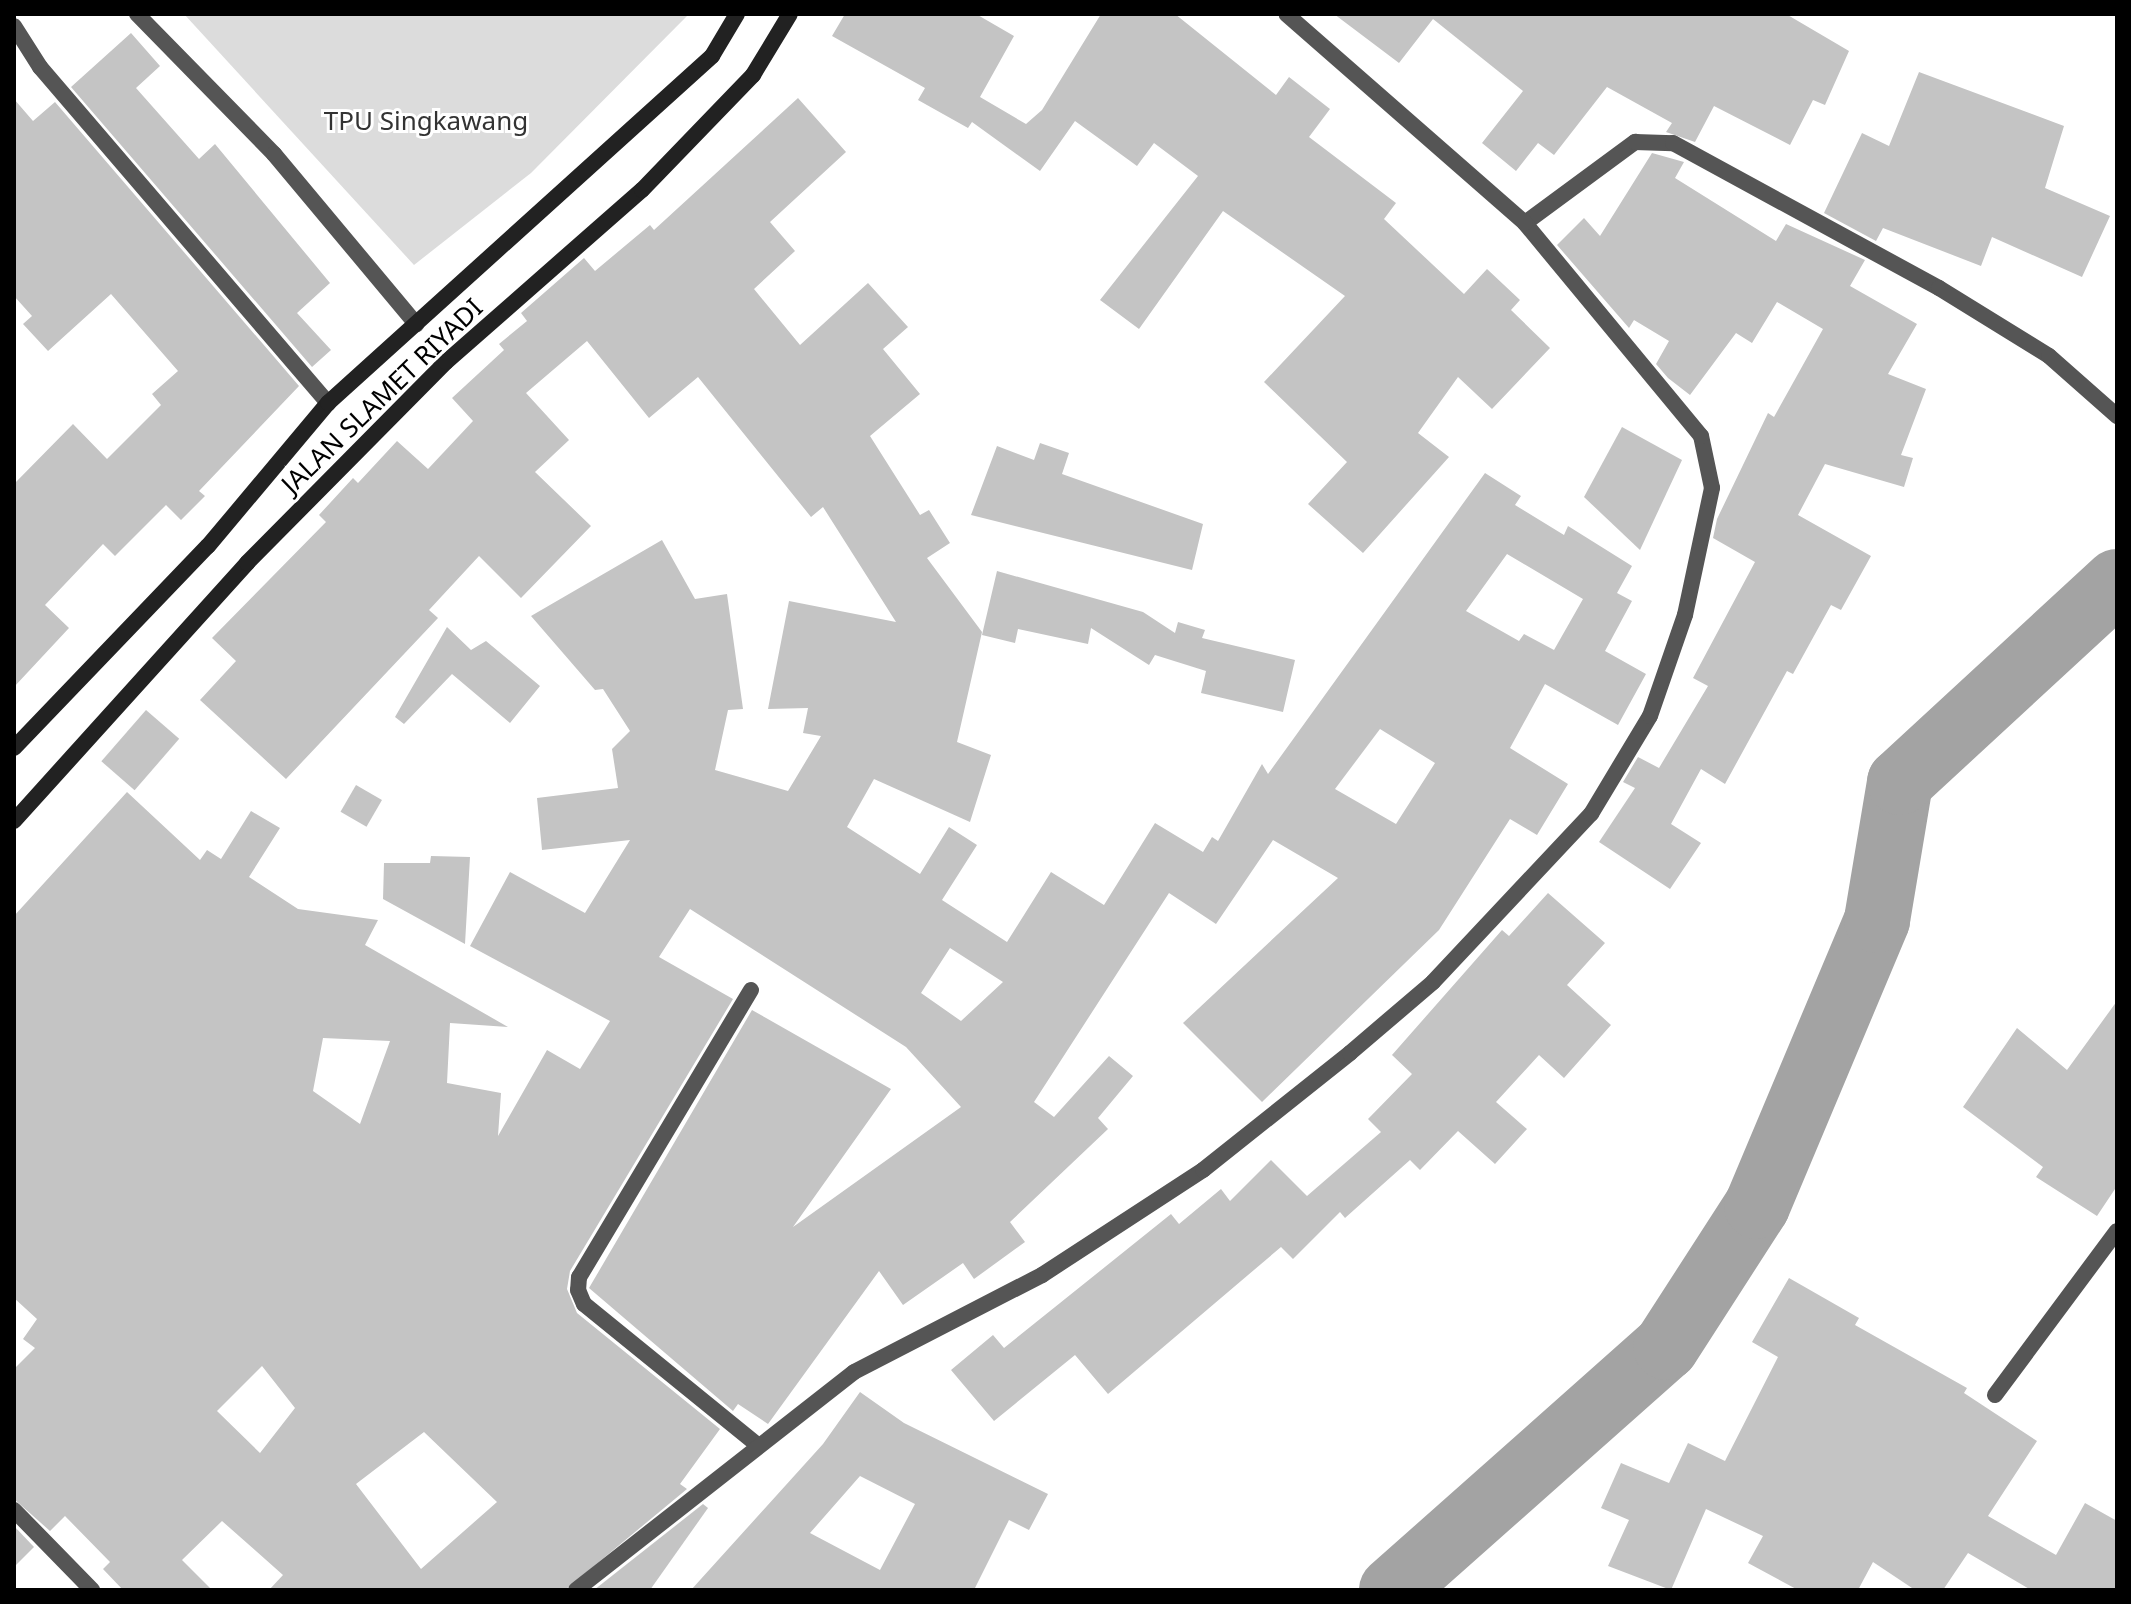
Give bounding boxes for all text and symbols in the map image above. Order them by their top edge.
park label: TPU Singkawang [324,105,528,137]
street label: JALAN SLAMET RIYADI [275,292,489,500]

